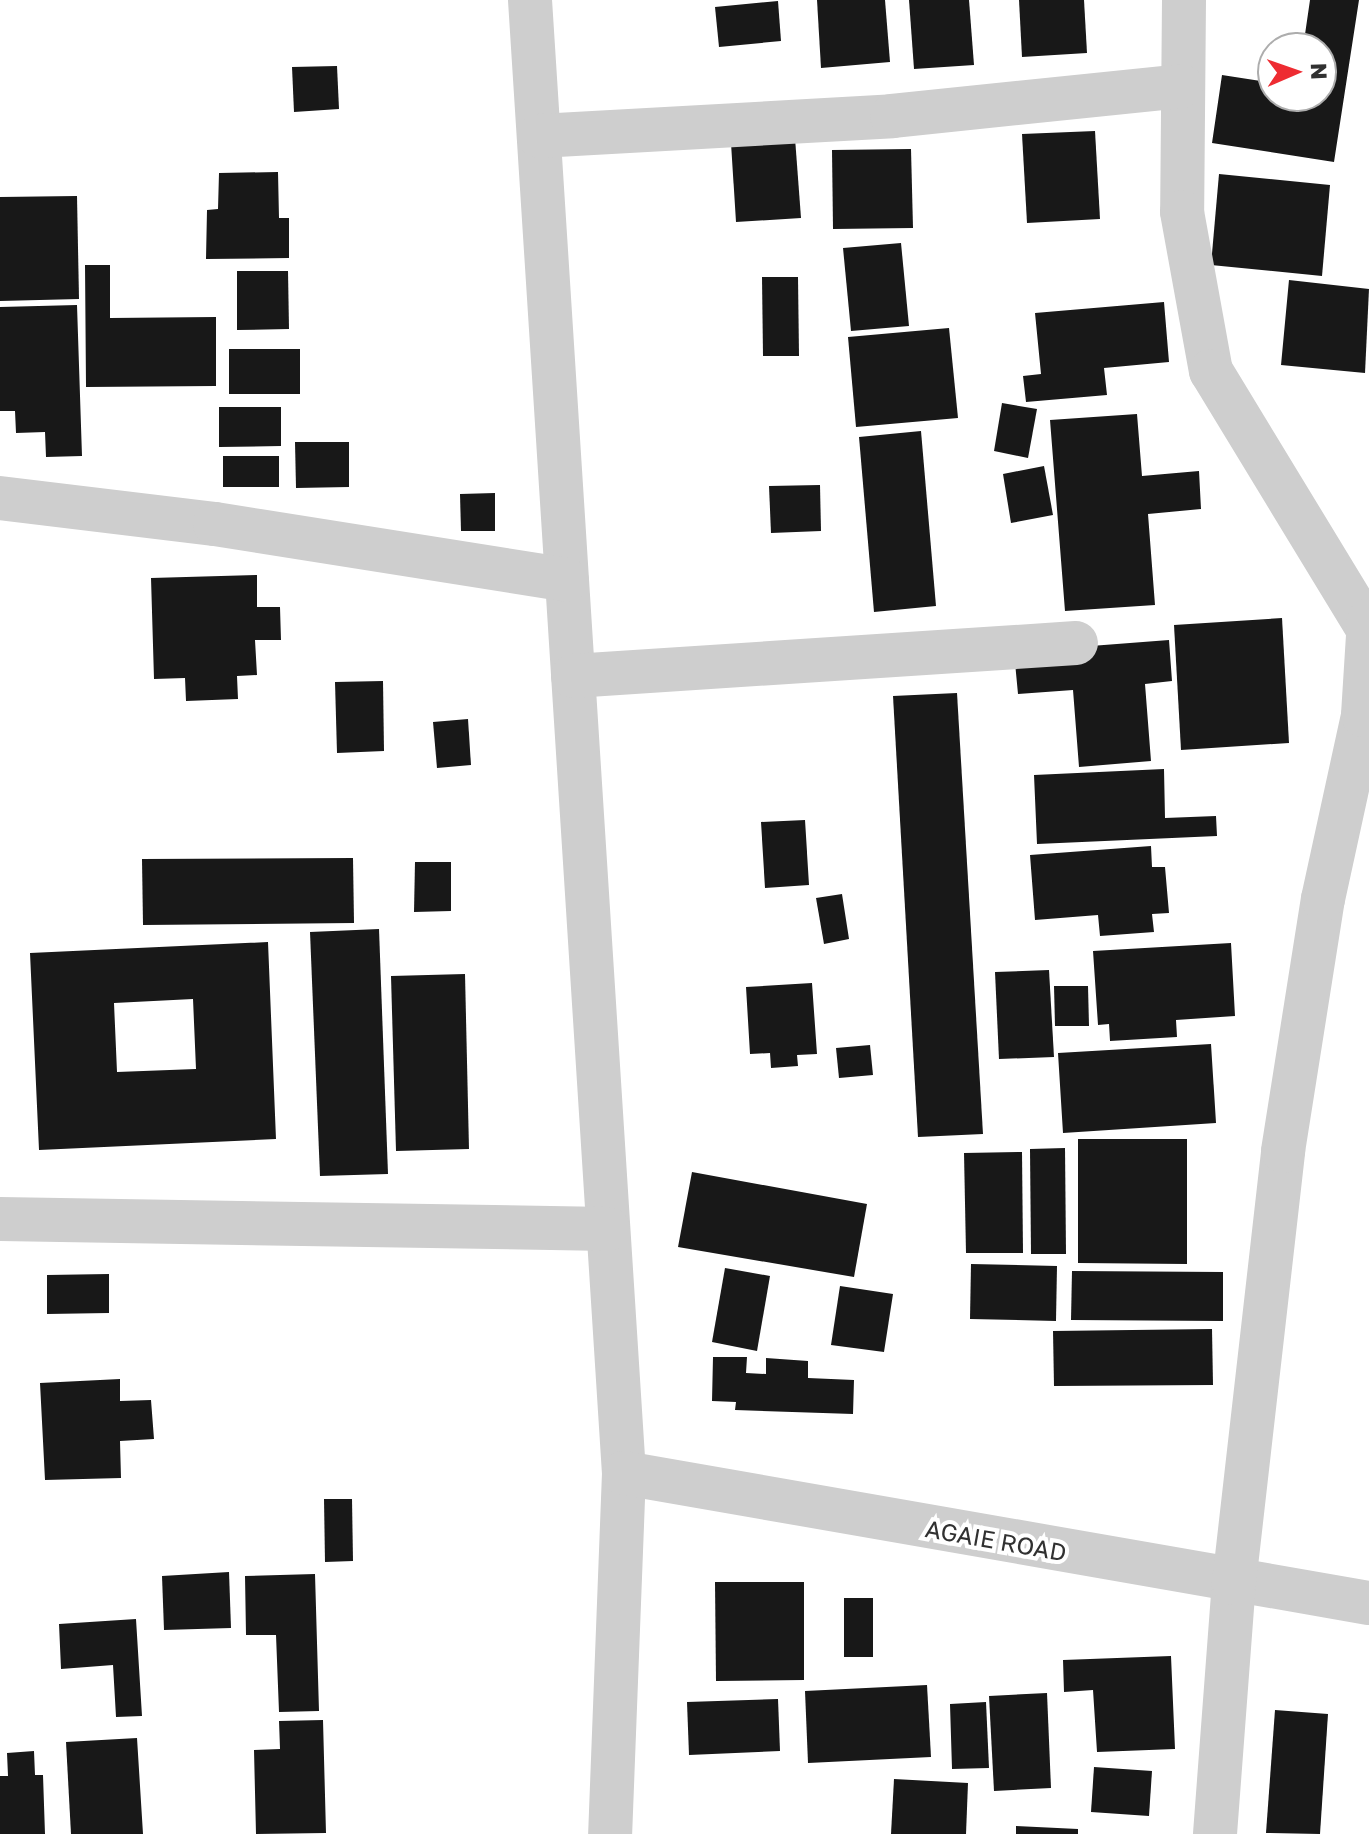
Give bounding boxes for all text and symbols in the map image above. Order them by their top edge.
north arrow [1257,32,1337,112]
text: N [1306,62,1333,80]
street label: AGAIE ROAD [923,1513,1069,1567]

